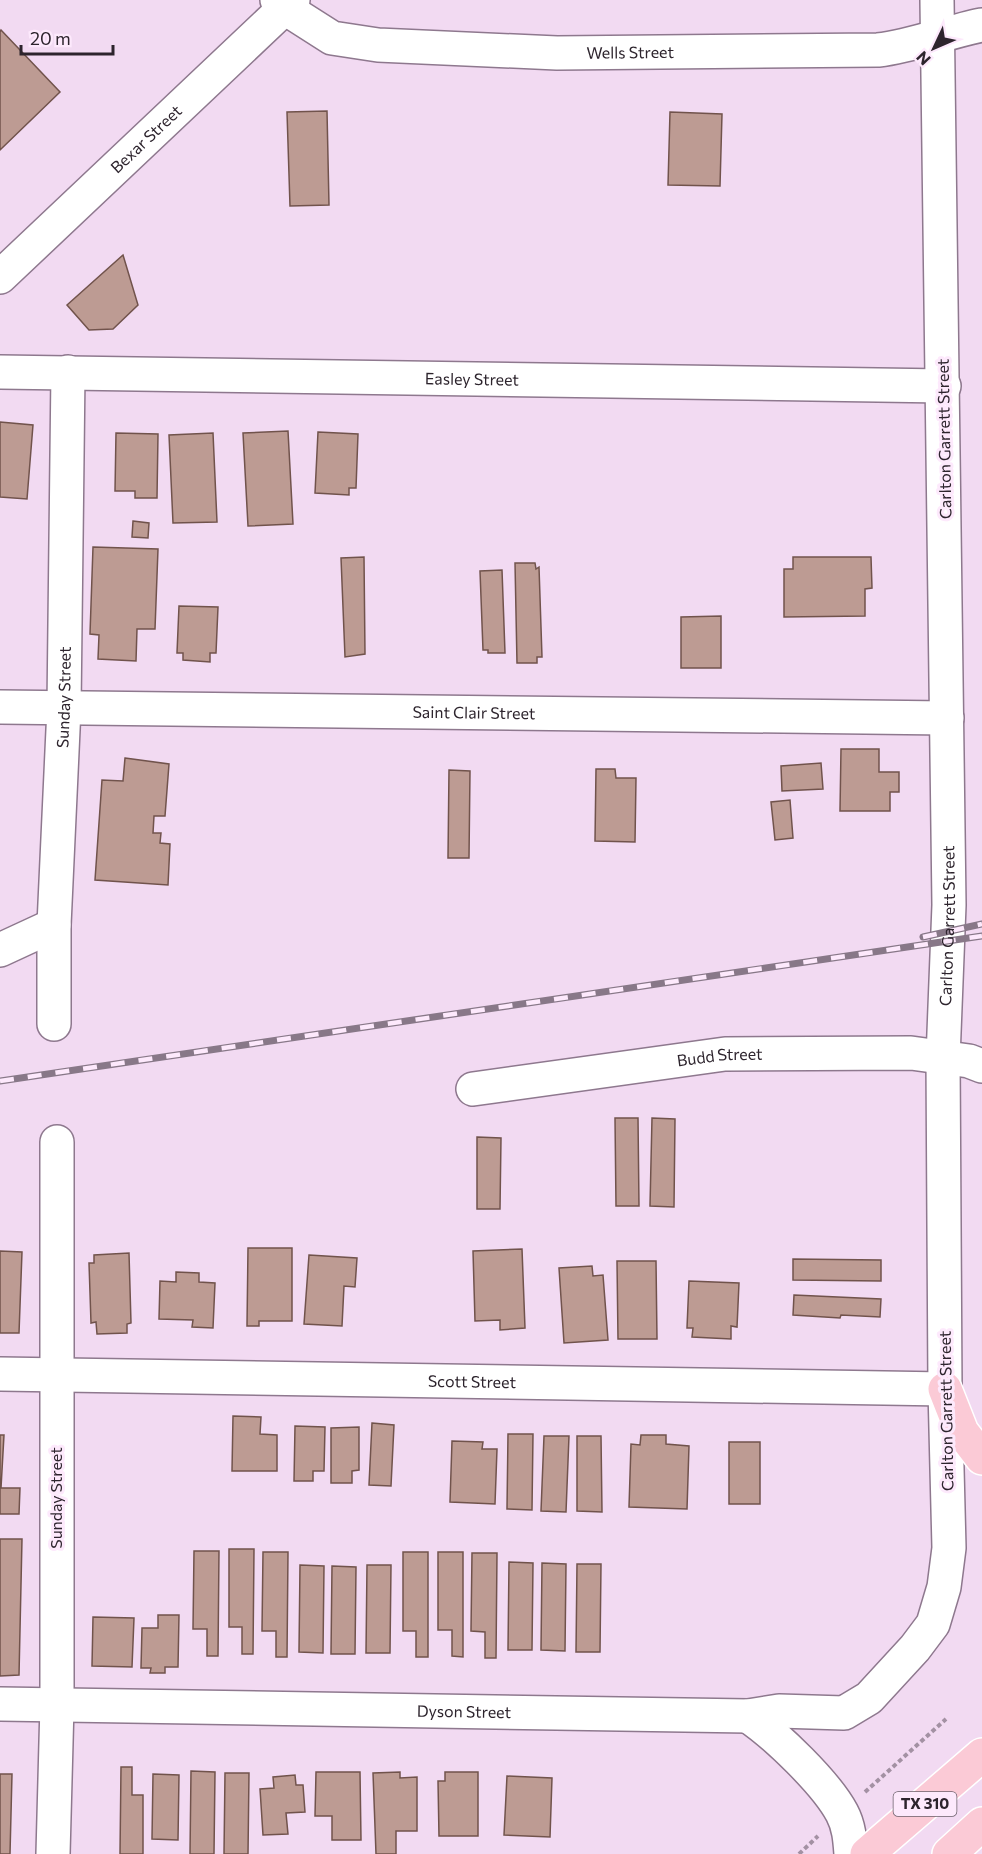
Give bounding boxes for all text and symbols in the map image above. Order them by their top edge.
scale bar [21,18,112,56]
north arrow [904,18,964,78]
text: 20 m [30,27,71,49]
street label: Wells Street [586,42,674,62]
text: N [912,48,934,70]
street label: Bexar Street [106,100,185,177]
street label: Carlton Garrett Street [933,358,954,519]
street label: Easley Street [425,368,520,389]
street label: Sunday Street [52,646,74,748]
street label: Saint Clair Street [412,702,536,722]
street label: Carlton Garrett Street [935,845,958,1006]
street label: Budd Street [676,1044,763,1070]
street label: Carlton Garrett Street [935,1330,956,1491]
street label: Scott Street [428,1371,517,1391]
street label: Sunday Street [46,1447,65,1549]
street label: Dyson Street [417,1701,512,1721]
road number: TX 310 [894,1792,956,1816]

